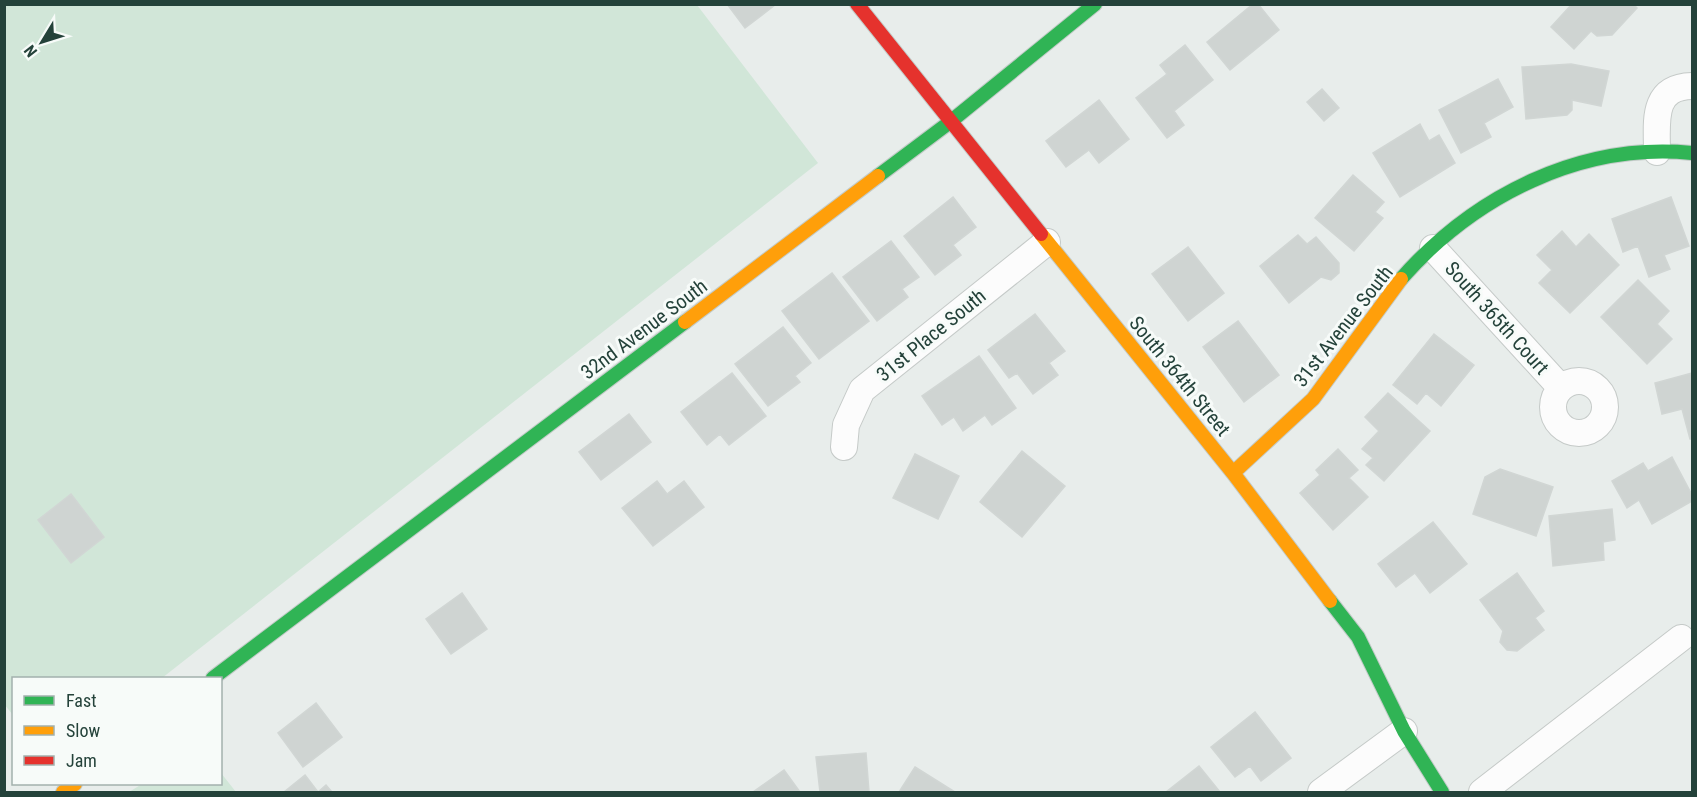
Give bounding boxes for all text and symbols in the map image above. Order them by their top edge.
north arrow [12,12,72,72]
text: N [20,41,41,61]
street label: South 365th Court [1440,257,1554,379]
street label: 31st Avenue South [1288,261,1398,391]
street label: 32nd Avenue South [576,274,712,384]
street label: 31st Place South [872,284,990,386]
street label: South 364th Street [1124,311,1236,441]
legend [12,677,222,785]
text: Fast [66,690,97,711]
text: Slow [66,720,101,741]
text: Jam [66,750,97,771]

